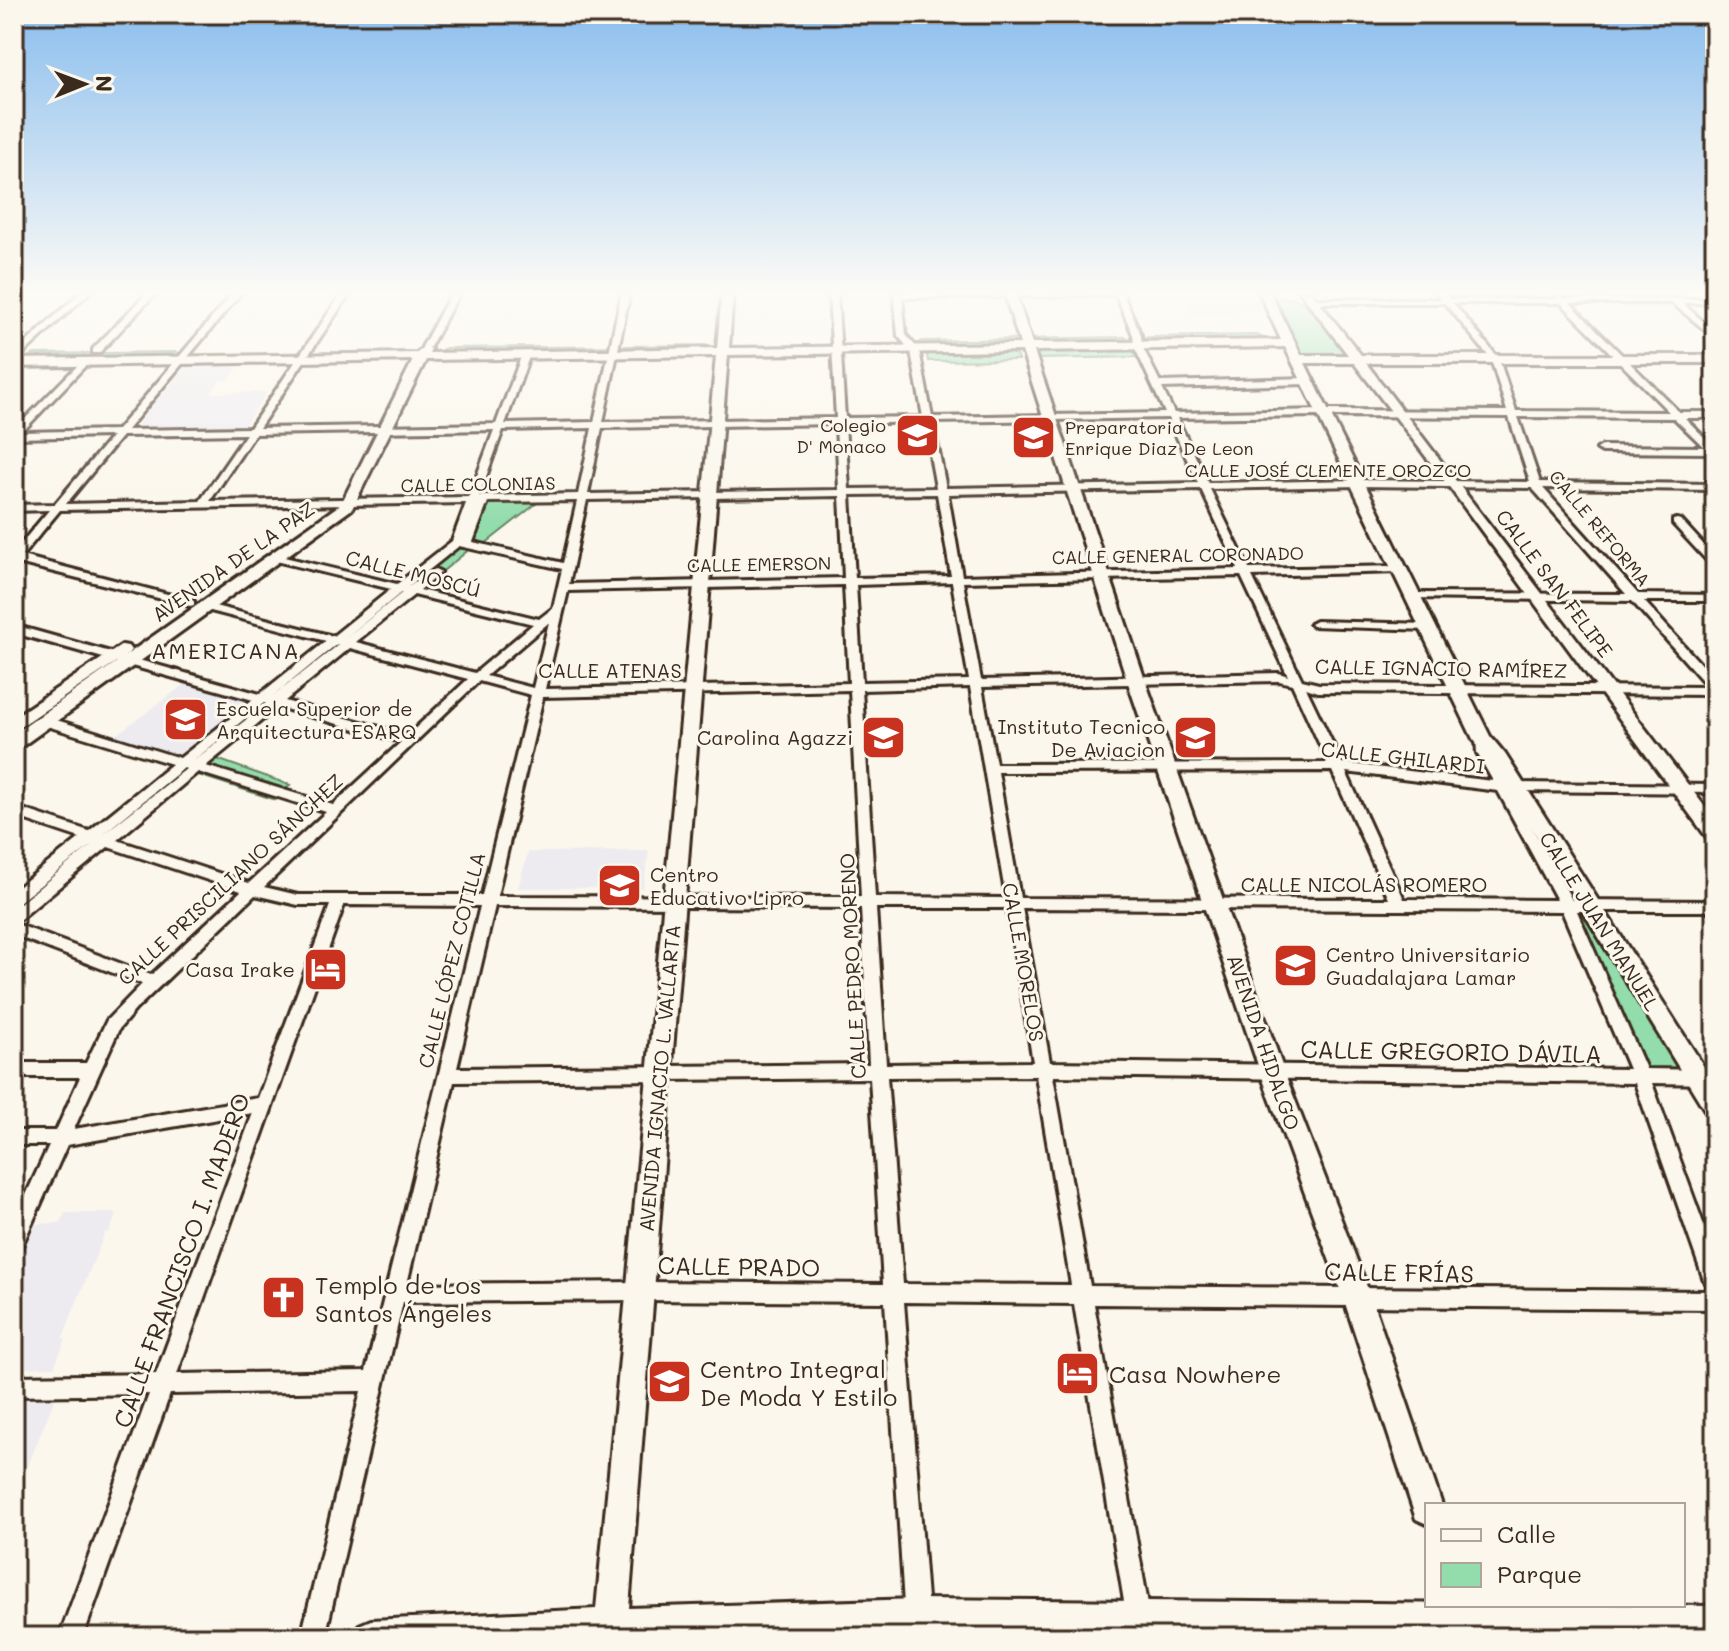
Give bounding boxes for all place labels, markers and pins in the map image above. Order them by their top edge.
school or university icon: Colegio D' Monaco [893,411,941,459]
place label: Colegio D' Monaco [796,413,886,458]
school or university icon: Preparatoria Enrique Diaz De Leon [1010,413,1058,461]
place label: Preparatoria Enrique Diaz De Leon [1065,415,1254,460]
school or university icon: Escuela Superior de Arquitectura ESARQ [161,695,209,743]
place label: Escuela Superior de Arquitectura ESARQ [216,695,416,744]
school or university icon: Carolina Agazzi [860,713,908,761]
place label: Instituto Tecnico De Aviacion [998,713,1165,762]
school or university icon: Instituto Tecnico De Aviacion [1172,713,1220,761]
place label: Carolina Agazzi [697,724,853,750]
school or university icon: Centro Educativo Lipro [595,861,643,909]
place label: Centro Educativo Lipro [650,861,804,910]
place label: Centro Universitario Guadalajara Lamar [1326,941,1530,990]
school or university icon: Centro Universitario Guadalajara Lamar [1271,942,1319,990]
hotel icon: Casa Irake [302,945,350,993]
place label: Casa Irake [185,956,295,982]
place label: Templo de Los Santos Ángeles [315,1269,492,1328]
church icon: Templo de Los Santos Ángeles [260,1274,308,1322]
hotel icon: Casa Nowhere [1054,1349,1102,1397]
place label: Centro Integral De Moda Y Estilo [700,1353,897,1412]
school or university icon: Centro Integral De Moda Y Estilo [645,1358,693,1406]
place label: Casa Nowhere [1109,1358,1281,1389]

